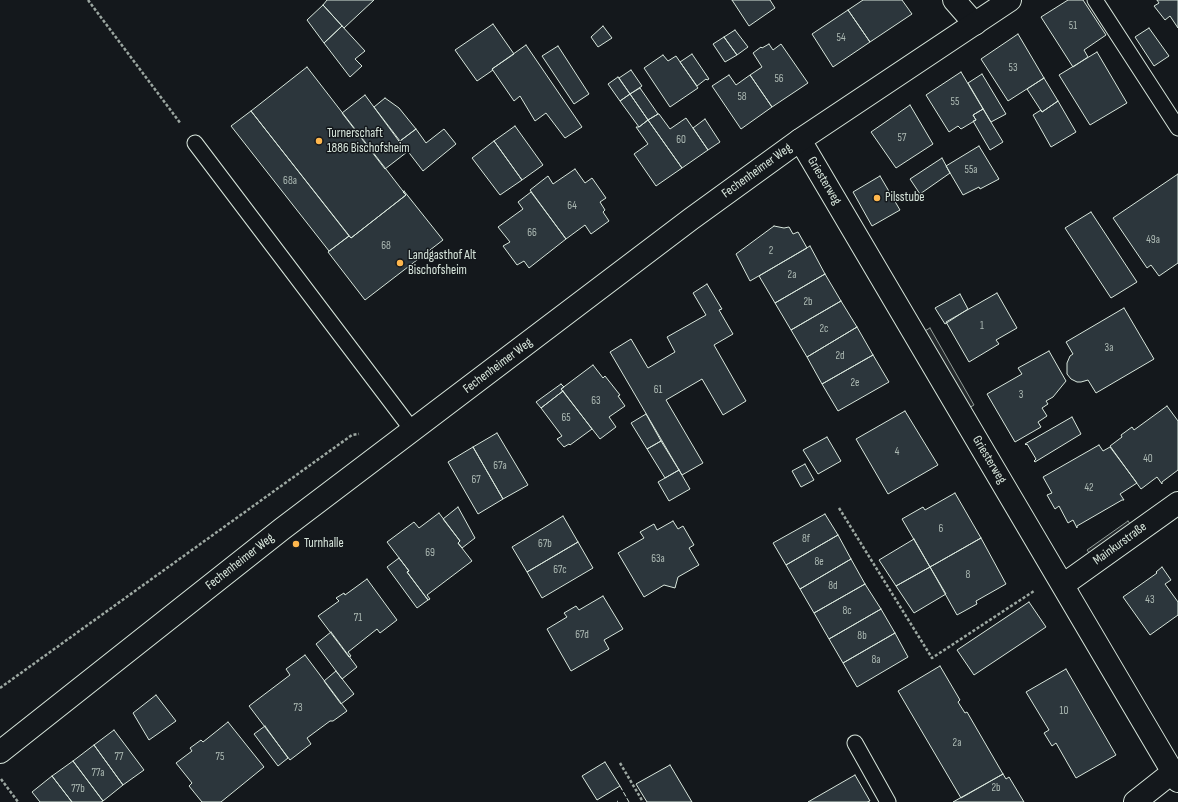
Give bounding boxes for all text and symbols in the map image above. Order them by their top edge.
house number: 51 [1069,19,1077,33]
house number: 54 [836,31,846,45]
house number: 53 [1008,61,1018,75]
house number: 56 [774,72,784,86]
house number: 58 [737,90,747,104]
house number: 55 [951,95,959,109]
place label: Turnerschaft 1886 Bischofsheim [327,126,410,157]
house number: 57 [898,131,906,145]
house number: 60 [676,133,686,147]
marker: Turnerschaft 1886 Bischofsheim [314,136,324,146]
street label: Fechenheimer Weg [719,140,795,202]
street label: Griesterweg [804,154,844,208]
house number: 55a [964,163,978,177]
house number: 68a [283,174,297,188]
place label: Pilsstube [885,190,925,206]
marker: Pilsstube [872,193,882,203]
house number: 64 [567,199,577,213]
house number: 66 [527,226,537,240]
house number: 49a [1146,233,1160,247]
house number: 68 [381,239,391,253]
house number: 2 [769,244,773,258]
place label: Landgasthof Alt Bischofsheim [408,248,476,279]
marker: Landgasthof Alt Bischofsheim [395,258,405,268]
house number: 2a [788,268,796,282]
house number: 2b [803,295,813,309]
house number: 1 [980,319,984,333]
house number: 2c [820,322,828,336]
street label: Fechenheimer Weg [460,335,536,397]
house number: 3a [1105,341,1113,355]
house number: 2d [835,349,845,363]
house number: 2e [851,376,859,390]
house number: 61 [654,383,662,397]
house number: 3 [1019,388,1023,402]
house number: 63 [591,394,601,408]
house number: 65 [561,411,571,425]
street label: Griesterweg [969,433,1009,487]
house number: 4 [895,445,899,459]
house number: 40 [1143,452,1153,466]
house number: 67a [493,459,507,473]
house number: 67 [471,473,481,487]
house number: 42 [1084,481,1094,495]
street label: Mainkurstraße [1090,519,1150,569]
house number: 6 [939,522,943,536]
street label: Fechenheimer Weg [203,530,277,594]
house number: 8f [802,532,810,546]
place label: Turnhalle [304,536,344,552]
house number: 67b [538,537,552,551]
marker: Turnhalle [291,539,301,549]
house number: 69 [425,546,435,560]
house number: 63a [651,552,665,566]
house number: 8e [814,555,824,569]
house number: 67c [553,563,567,577]
house number: 8 [966,568,970,582]
house number: 8d [828,579,838,593]
house number: 43 [1145,593,1155,607]
house number: 8c [842,604,852,618]
house number: 71 [354,611,362,625]
house number: 67d [575,628,589,642]
house number: 8b [857,629,867,643]
house number: 8a [871,653,881,667]
house number: 73 [293,701,303,715]
house number: 10 [1060,704,1068,718]
house number: 2a [953,736,961,750]
house number: 77 [115,750,123,764]
house number: 75 [216,750,224,764]
house number: 77a [92,766,104,780]
house number: 2b [991,781,1001,795]
house number: 77b [71,782,85,796]

